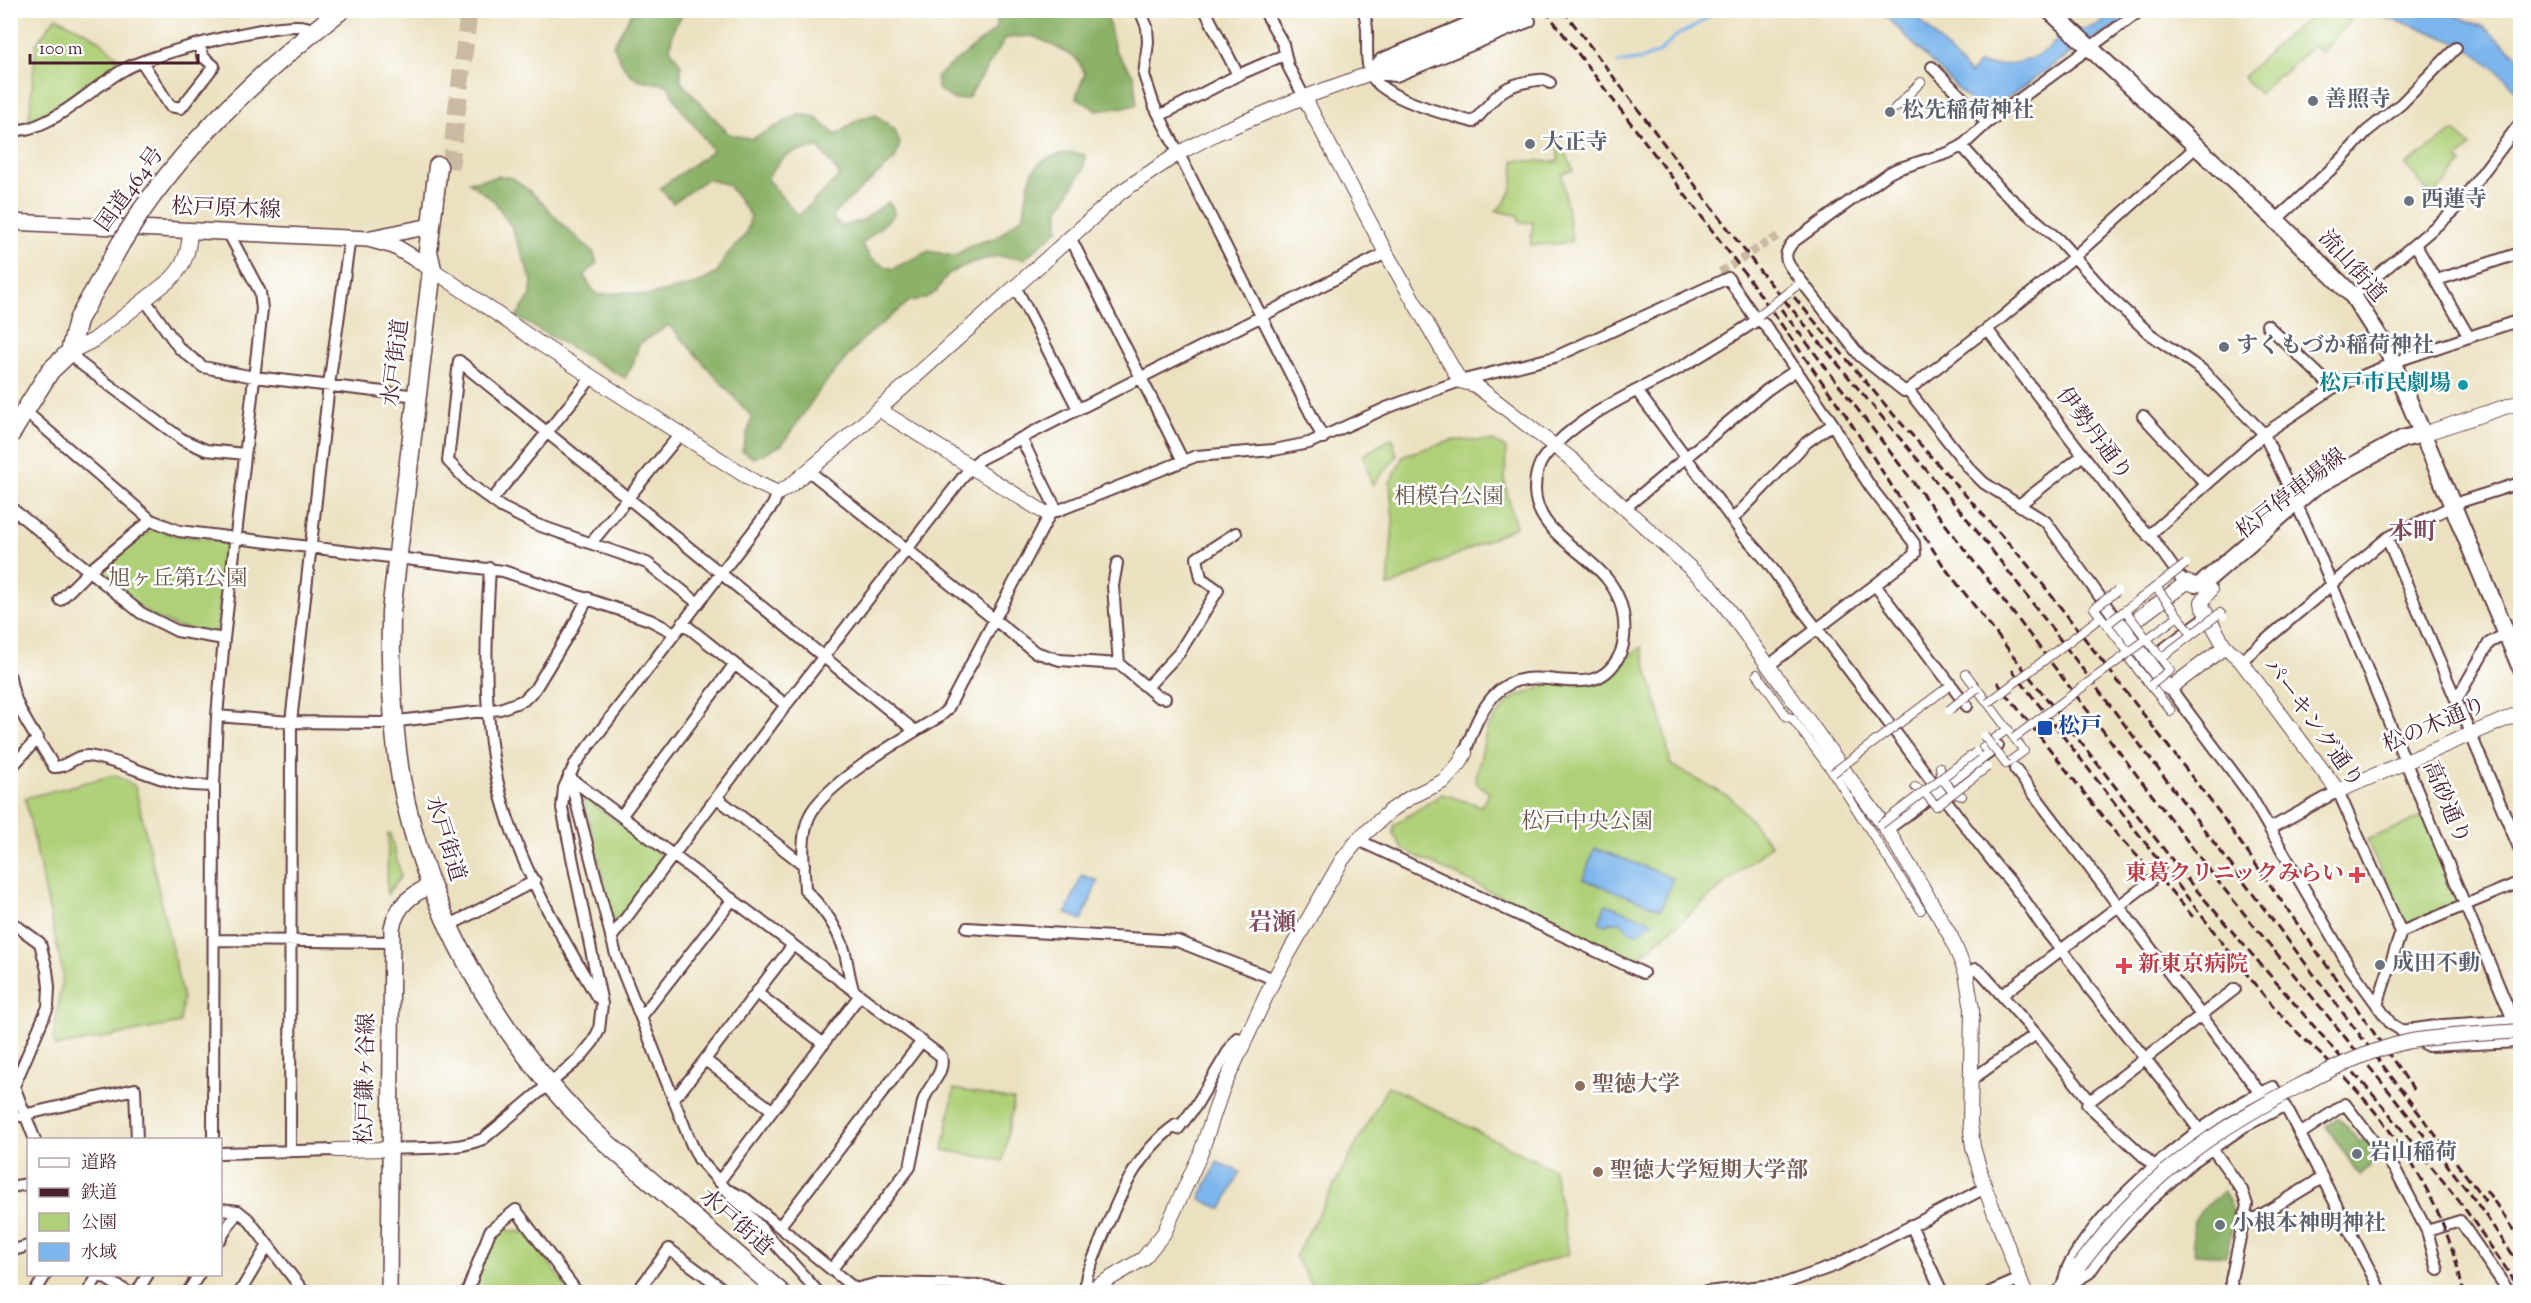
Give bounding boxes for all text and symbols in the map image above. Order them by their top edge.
scale bar [30,27,198,65]
text: 100 m [39,37,83,63]
place label: 善照寺 [2325,85,2391,117]
marker: 善照寺 [2306,94,2320,108]
place label: 松先稲荷神社 [1902,96,2034,128]
marker: 松先稲荷神社 [1883,105,1897,119]
place label: 大正寺 [1542,128,1608,160]
marker: 大正寺 [1523,137,1537,151]
street label: 国道464号 [89,141,173,239]
place label: 西蓮寺 [2421,185,2487,217]
street label: 松戸原木線 [170,192,282,228]
marker: 西蓮寺 [2402,194,2416,208]
street label: 流山街道 [2310,224,2392,310]
street label: 水戸街道 [376,317,418,409]
place label: すくもづか稲荷神社 [2236,331,2434,363]
marker: すくもづか稲荷神社 [2217,340,2231,354]
place label: 松戸市民劇場 [2319,369,2451,401]
marker: 松戸市民劇場 [2456,378,2470,392]
street label: 伊勢丹通り [2047,381,2139,489]
street label: 松戸停車場線 [2230,442,2354,548]
park label: 相模台公園 [1394,482,1504,514]
district label: 本町 [2389,516,2437,550]
park label: 旭ヶ丘第1公園 [108,564,248,596]
street label: パーキング通り [2254,653,2370,795]
street label: 松の木通り [2378,690,2492,762]
place label: 松戸 [2058,712,2102,744]
marker: 松戸 [2036,719,2054,737]
street label: 高砂通り [2413,756,2477,850]
street label: 水戸街道 [416,792,472,886]
park label: 松戸中央公園 [1521,807,1653,839]
place label: 東葛クリニックみらい [2125,859,2344,891]
marker: 東葛クリニックみらい [2348,866,2366,884]
district label: 岩瀬 [1248,907,1296,941]
place label: 成田不動 [2392,949,2480,981]
place label: 新東京病院 [2138,950,2248,982]
marker: 新東京病院 [2115,957,2133,975]
marker: 成田不動 [2373,958,2387,972]
street label: 松戸鎌ヶ谷線 [350,1013,384,1145]
place label: 聖徳大学 [1592,1070,1680,1102]
marker: 聖徳大学 [1573,1079,1587,1093]
legend [27,1138,222,1276]
place label: 岩山稲荷 [2369,1138,2457,1170]
marker: 岩山稲荷 [2350,1147,2364,1161]
text: 道路 [81,1151,117,1177]
place label: 聖徳大学短期大学部 [1610,1156,1808,1188]
marker: 聖徳大学短期大学部 [1591,1165,1605,1179]
text: 鉄道 [81,1181,117,1207]
street label: 水戸街道 [691,1182,779,1264]
place label: 小根本神明神社 [2232,1209,2386,1241]
text: 公園 [81,1211,117,1237]
marker: 小根本神明神社 [2213,1218,2227,1232]
text: 水域 [81,1241,117,1267]

